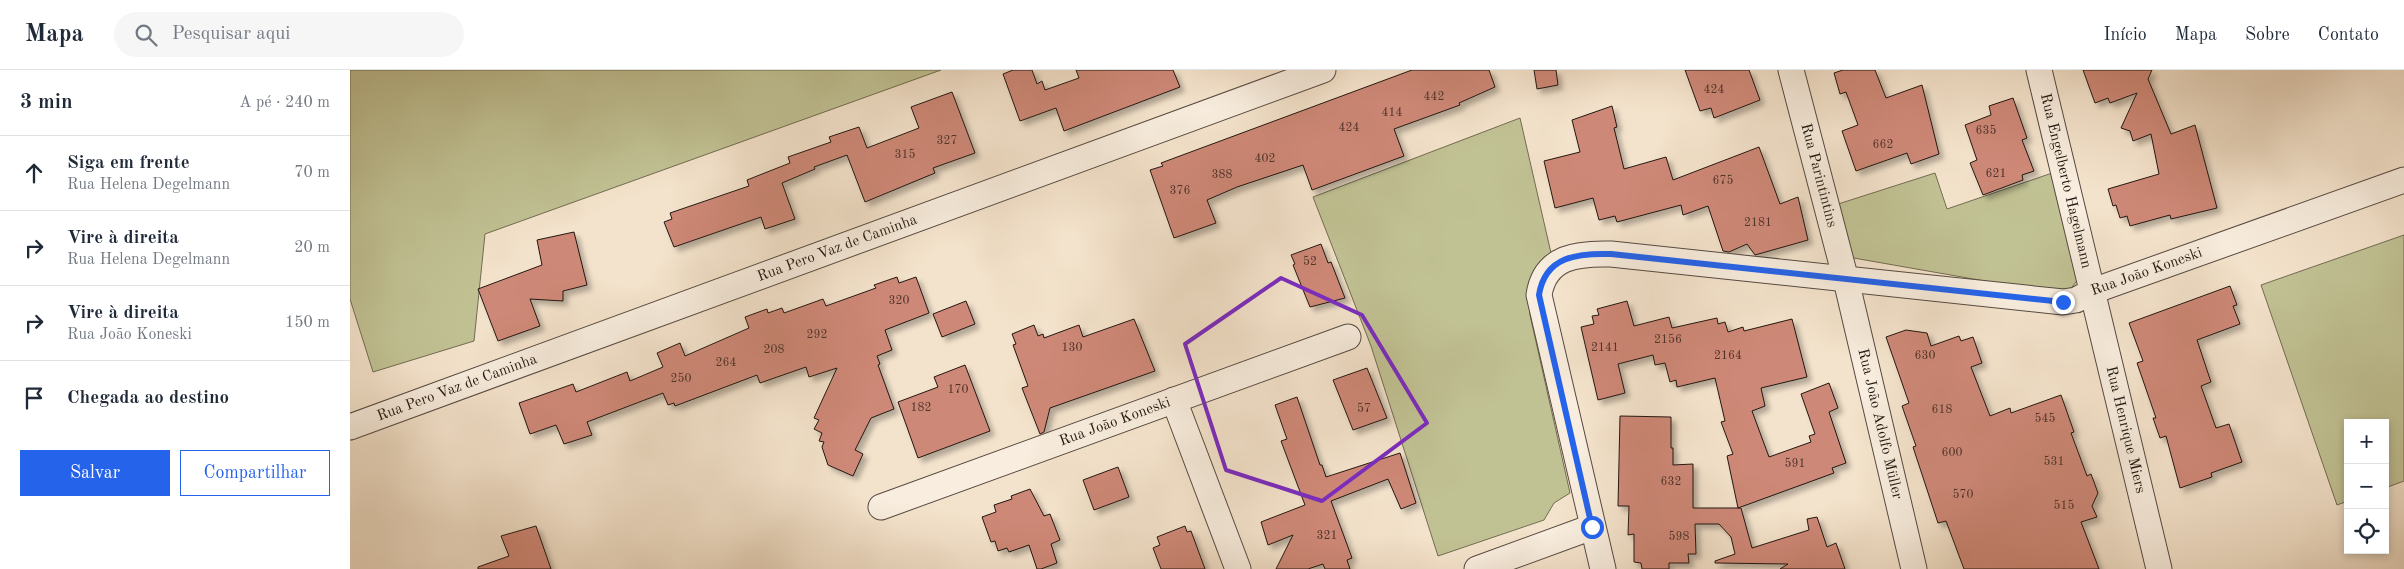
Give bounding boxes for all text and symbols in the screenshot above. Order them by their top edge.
search box [114,12,464,57]
icon: search [132,21,160,49]
text: Mapa [25,23,84,47]
text: Pesquisar aqui [172,25,291,44]
text: Início [2103,26,2147,44]
text: Mapa [2175,26,2217,44]
text: Sobre [2245,26,2290,44]
text: Contato [2318,26,2379,44]
house number: 424 [1704,84,1724,96]
house number: 442 [1424,91,1444,103]
text: 3 min [20,92,73,113]
street label: Rua Engelberto Hagelmann [2037,92,2094,270]
text: A pé · 240 m [239,95,330,111]
house number: 414 [1382,107,1402,119]
house number: 424 [1339,122,1359,134]
street label: Rua Parintintins [1798,122,1839,229]
house number: 635 [1976,124,1996,137]
house number: 327 [937,135,957,147]
house number: 662 [1873,139,1893,151]
house number: 315 [895,148,915,161]
house number: 402 [1255,153,1275,165]
text: Siga em frente [67,154,190,173]
icon: ahead [20,159,48,187]
text: 70 m [294,165,330,181]
house number: 621 [1986,168,2006,180]
house number: 388 [1212,169,1232,181]
house number: 675 [1713,174,1733,187]
text: Rua Helena Degelmann [67,177,230,193]
house number: 376 [1170,185,1190,197]
street label: Rua Pero Vaz de Caminha [755,212,920,284]
house number: 2181 [1744,217,1772,229]
text: Vire à direita [67,229,179,248]
icon: right [20,234,48,262]
text: 20 m [294,240,330,256]
street label: Rua João Koneski [2089,245,2204,299]
text: Rua Helena Degelmann [67,252,230,268]
house number: 52 [1303,255,1317,268]
route end [2052,291,2075,314]
house number: 320 [889,295,909,307]
text: Vire à direita [67,304,179,323]
icon: right [20,309,48,337]
text: 150 m [285,315,330,331]
text: Rua João Koneski [67,327,192,343]
house number: 292 [807,329,827,341]
house number: 2156 [1654,333,1682,346]
house number: 130 [1062,342,1082,354]
house number: 2141 [1591,342,1619,354]
house number: 208 [764,344,784,356]
street label: Rua João Adolfo Müller [1855,347,1905,501]
house number: 2164 [1714,350,1742,362]
house number: 630 [1915,350,1935,362]
street label: Rua Pero Vaz de Caminha [375,351,540,424]
house number: 264 [716,357,736,369]
street label: Rua Henrique Miers [2103,365,2148,495]
house number: 250 [671,372,691,385]
icon: arrive [20,384,48,412]
house number: 170 [948,384,968,396]
text: Chegada ao destino [67,389,229,408]
street label: Rua João Koneski [1057,395,1173,449]
house number: 182 [911,402,931,414]
house number: 57 [1357,402,1371,415]
house number: 618 [1932,404,1952,416]
house number: 545 [2035,412,2055,425]
map controls [2344,419,2389,554]
button: + [2344,419,2389,464]
house number: 600 [1942,447,1962,459]
button: Salvar [20,450,170,496]
button: Compartilhar [180,450,330,496]
house number: 531 [2044,455,2064,468]
house number: 591 [1785,457,1805,470]
button: − [2344,464,2389,509]
house number: 632 [1661,476,1681,488]
house number: 570 [1953,488,1973,501]
house number: 515 [2054,499,2074,512]
button: locate [2344,509,2389,554]
route start [1581,516,1604,539]
house number: 321 [1317,530,1337,542]
house number: 598 [1669,530,1689,543]

